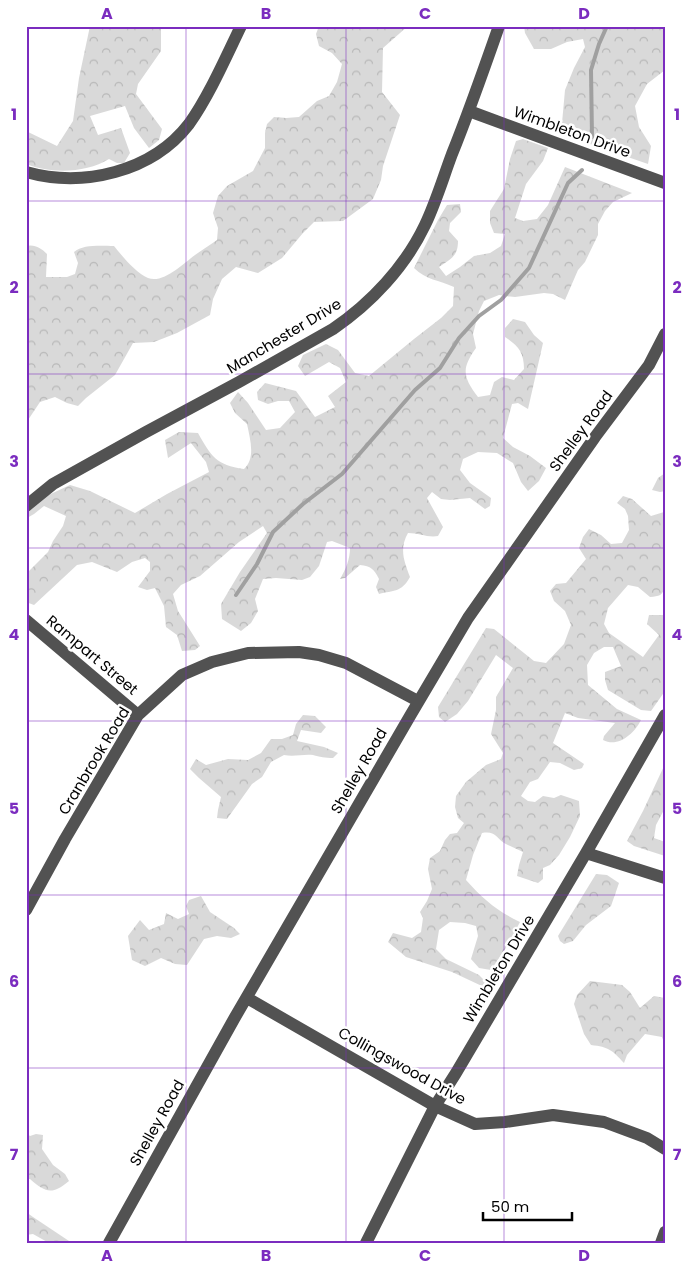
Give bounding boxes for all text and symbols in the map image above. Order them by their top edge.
text: A [101,2,113,25]
text: B [261,2,271,25]
text: C [419,2,431,25]
text: D [578,2,590,25]
street label: Wimbleton Drive [511,101,634,162]
text: 1 [11,103,17,126]
text: 1 [674,103,680,126]
text: 2 [9,276,19,299]
text: 2 [672,276,682,299]
street label: Manchester Drive [222,293,345,378]
street label: Shelley Road [544,386,617,476]
text: 3 [9,450,19,473]
text: 3 [672,450,682,473]
street label: Rampart Street [42,610,143,699]
text: 4 [9,623,20,646]
text: 4 [672,623,683,646]
street label: Cranbrook Road [53,703,134,819]
street label: Shelley Road [326,724,392,818]
text: 5 [9,797,19,820]
text: 5 [672,797,682,820]
street label: Wimbleton Drive [458,911,539,1027]
text: 6 [9,970,19,993]
text: 6 [672,970,682,993]
street label: Collingswood Drive [335,1022,470,1109]
street label: Shelley Road [124,1076,189,1170]
text: 7 [10,1143,19,1166]
text: 7 [673,1143,682,1166]
scale bar [483,1189,572,1221]
text: 50 m [491,1196,529,1217]
text: A [101,1244,113,1267]
text: B [261,1244,271,1267]
text: C [419,1244,431,1267]
text: D [578,1244,590,1267]

